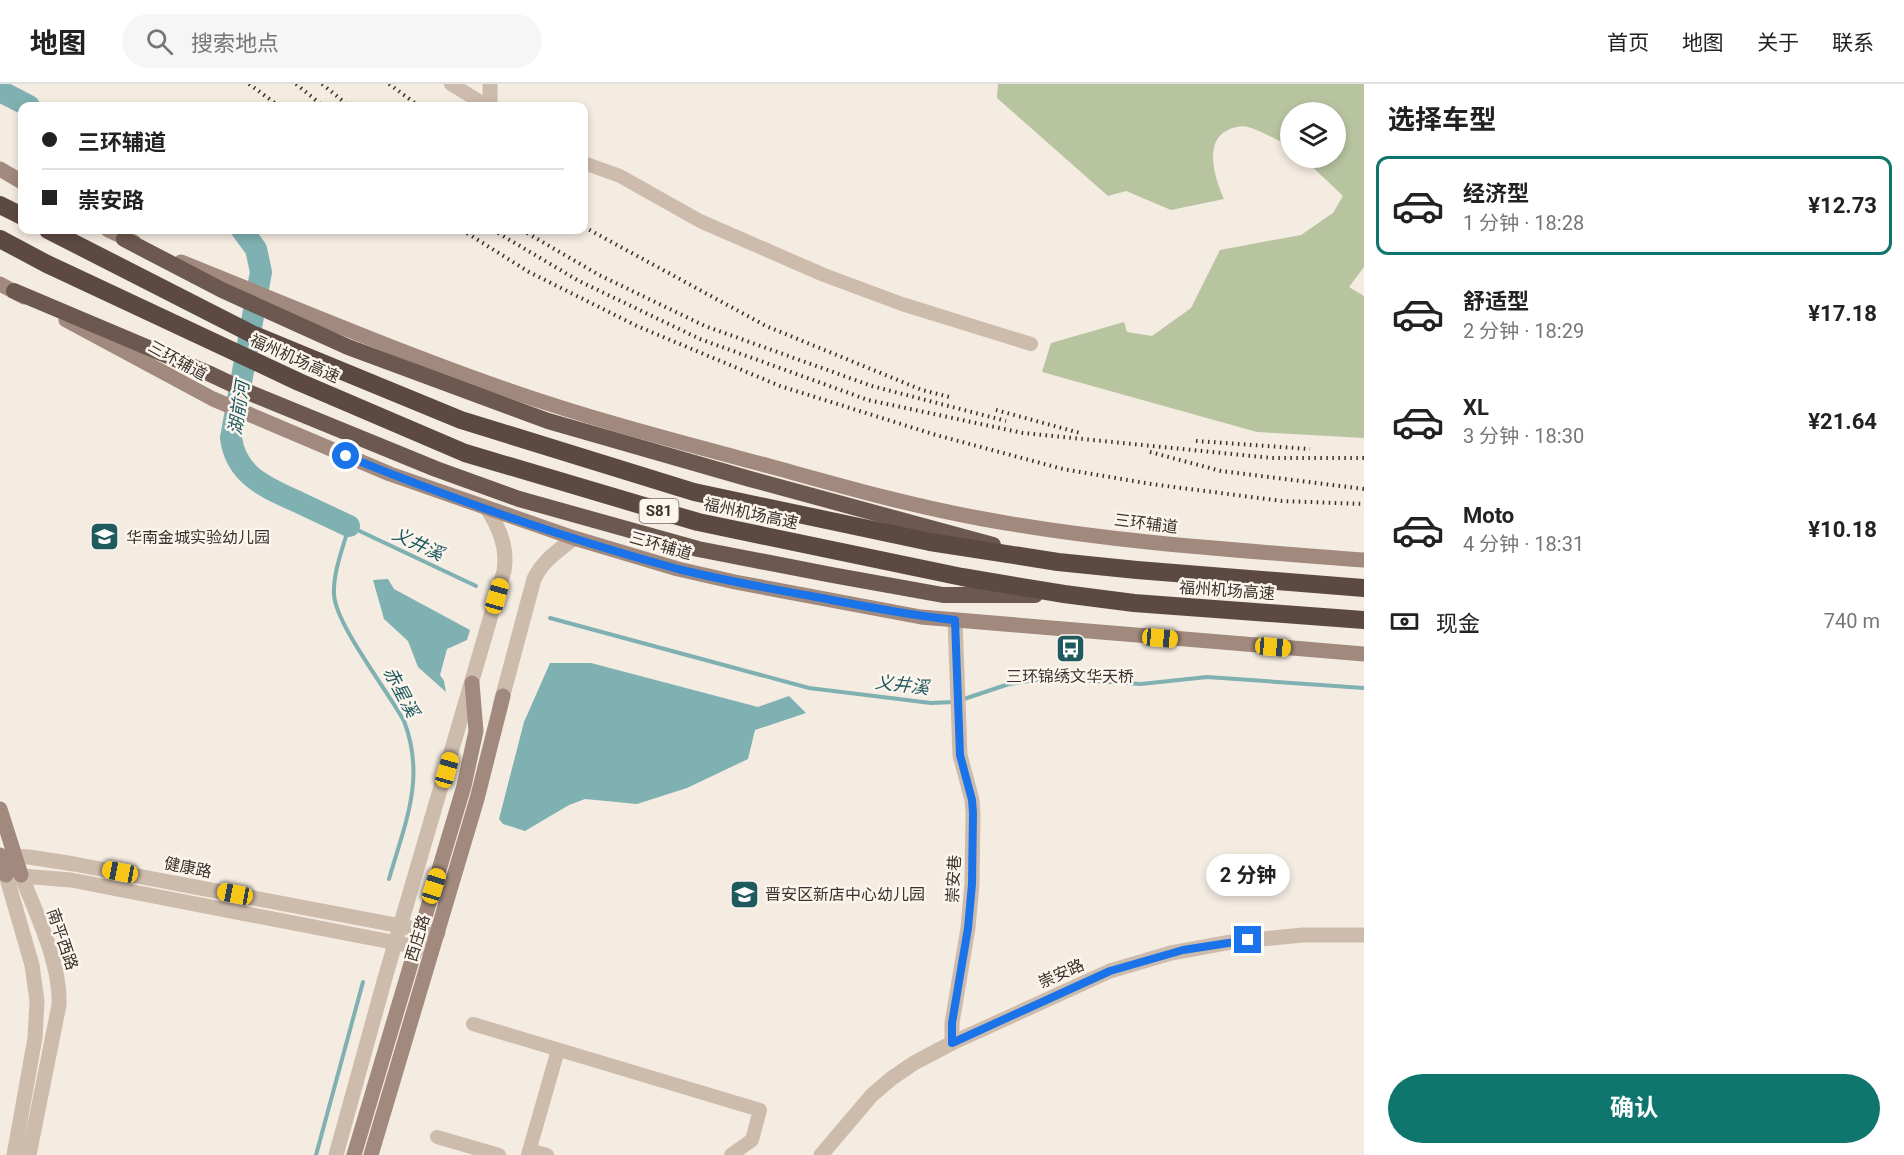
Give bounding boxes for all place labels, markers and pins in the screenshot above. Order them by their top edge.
school or university icon: 华南金城实验幼儿园 [89,521,121,553]
place label: 华南金城实验幼儿园 [126,528,270,547]
bus stop icon: 三环锦绣文华天桥 [1054,632,1086,664]
place label: 三环锦绣文华天桥 [1006,667,1134,686]
school or university icon: 晋安区新店中心幼儿园 [728,878,760,910]
place label: 晋安区新店中心幼儿园 [765,885,925,904]

